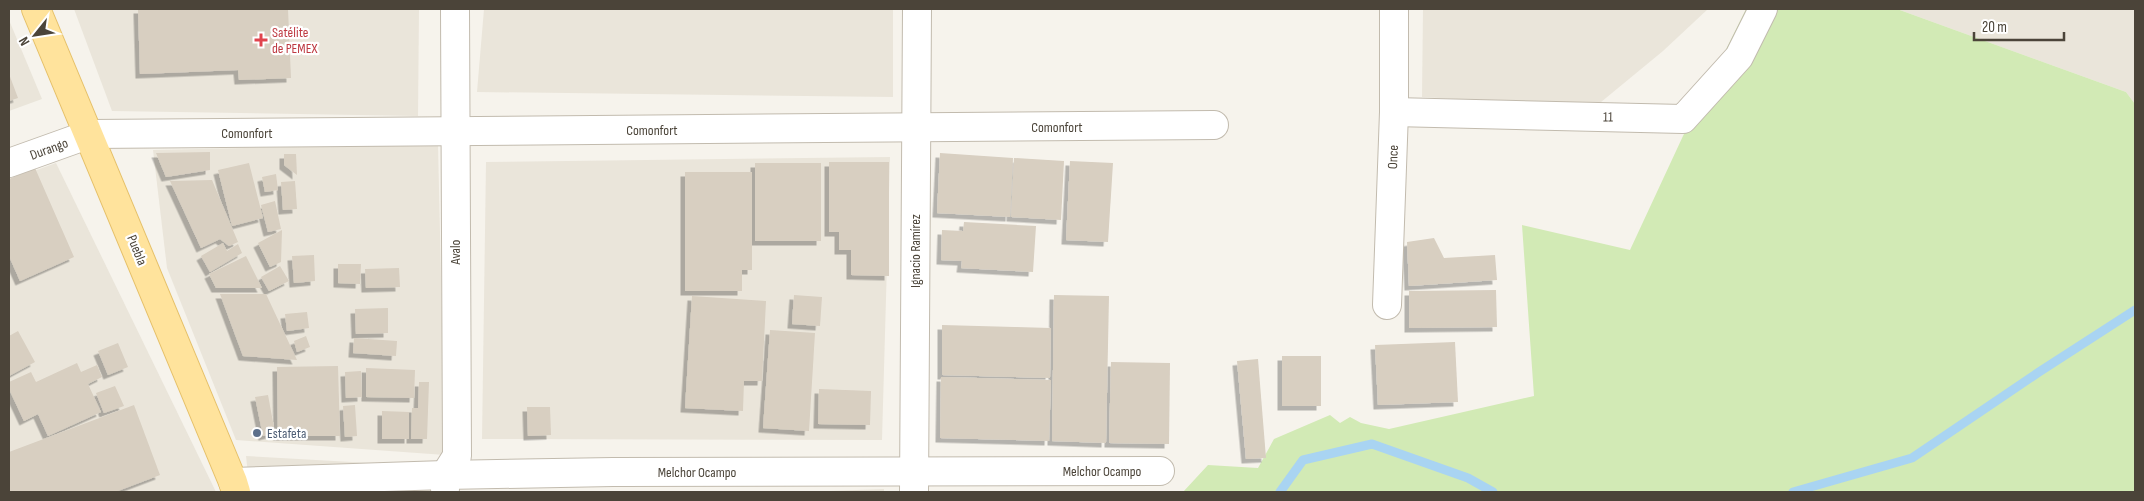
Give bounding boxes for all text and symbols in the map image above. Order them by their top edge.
north arrow [10,10,60,60]
scale bar [1974,10,2064,42]
text: 20 m [1982,18,2007,37]
place label: Satélite de PEMEX [272,24,317,57]
marker: Satélite de PEMEX [254,33,268,47]
text: N [15,34,33,49]
street label: 11 [1603,108,1613,126]
street label: Comonfort [1031,119,1083,136]
street label: Comonfort [626,122,678,139]
street label: Comonfort [221,125,273,142]
street label: Durango [28,134,71,164]
street label: Once [1384,145,1402,169]
street label: Ignacio Ramírez [907,214,924,288]
street label: Puebla [123,232,151,268]
street label: Avalo [447,239,464,265]
place label: Estafeta [267,425,306,442]
marker: Estafeta [251,427,263,439]
street label: Melchor Ocampo [1063,463,1141,480]
street label: Melchor Ocampo [658,464,736,481]

